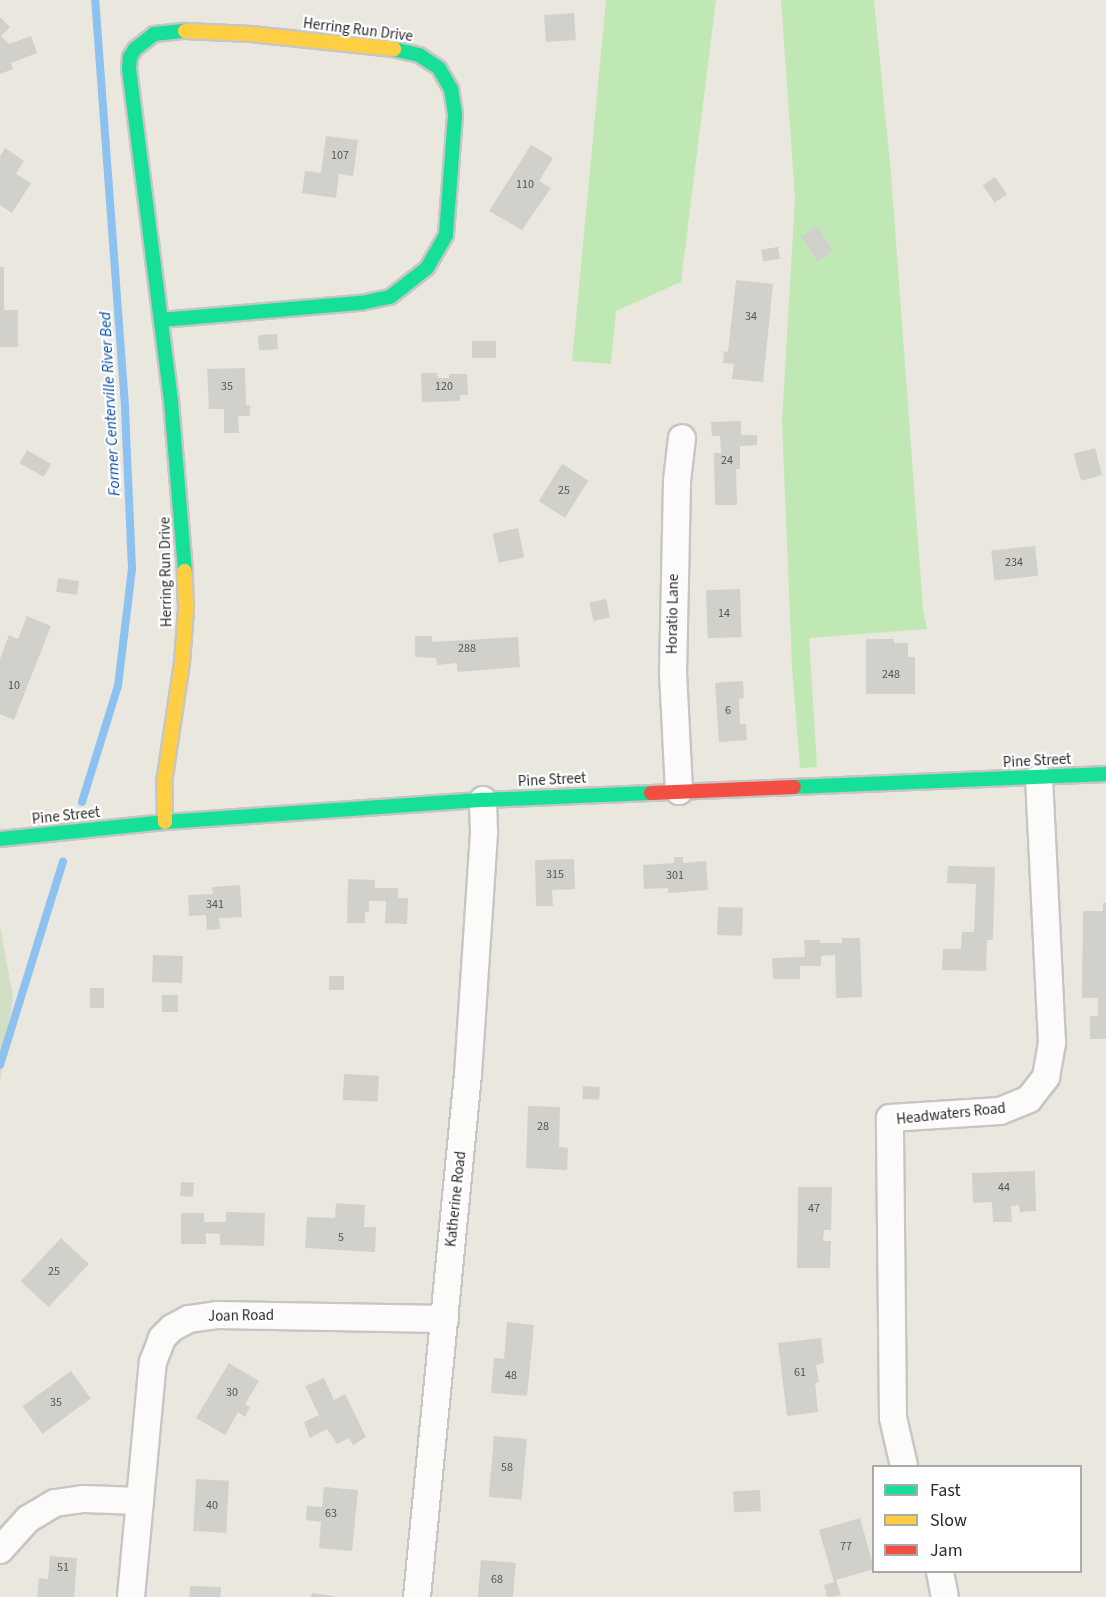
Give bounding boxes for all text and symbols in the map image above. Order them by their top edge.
street label: Herring Run Drive [302,14,414,46]
house number: 107 [331,149,349,163]
house number: 110 [516,178,534,192]
house number: 34 [745,310,757,324]
water label: Former Centerville River Bed [96,311,124,497]
house number: 35 [221,380,233,394]
house number: 120 [435,380,453,394]
house number: 24 [721,454,733,468]
house number: 25 [558,484,570,498]
street label: Herring Run Drive [156,517,176,627]
house number: 234 [1005,556,1023,570]
street label: Horatio Lane [663,574,683,654]
house number: 14 [718,607,730,621]
house number: 288 [458,642,476,656]
house number: 248 [882,668,900,682]
house number: 10 [8,679,20,693]
house number: 6 [725,704,731,718]
street label: Pine Street [1002,750,1072,772]
street label: Pine Street [517,769,587,791]
street label: Pine Street [31,803,101,829]
house number: 315 [546,868,564,882]
house number: 301 [666,869,684,883]
house number: 341 [206,898,224,912]
street label: Headwaters Road [895,1099,1007,1129]
house number: 28 [537,1120,549,1134]
street label: Katherine Road [442,1150,470,1248]
house number: 44 [998,1181,1010,1195]
house number: 47 [808,1202,820,1216]
house number: 5 [338,1231,344,1245]
house number: 25 [48,1265,60,1279]
street label: Joan Road [208,1306,274,1326]
house number: 61 [794,1366,806,1380]
house number: 48 [505,1369,517,1383]
house number: 30 [226,1386,238,1400]
house number: 35 [50,1396,62,1410]
house number: 58 [501,1461,513,1475]
legend [872,1465,1082,1573]
text: Fast [930,1478,961,1503]
house number: 40 [206,1499,218,1513]
house number: 63 [325,1507,337,1521]
text: Slow [930,1508,967,1533]
text: Jam [930,1538,963,1563]
house number: 77 [840,1540,852,1554]
house number: 51 [57,1561,69,1575]
house number: 68 [491,1573,503,1587]

